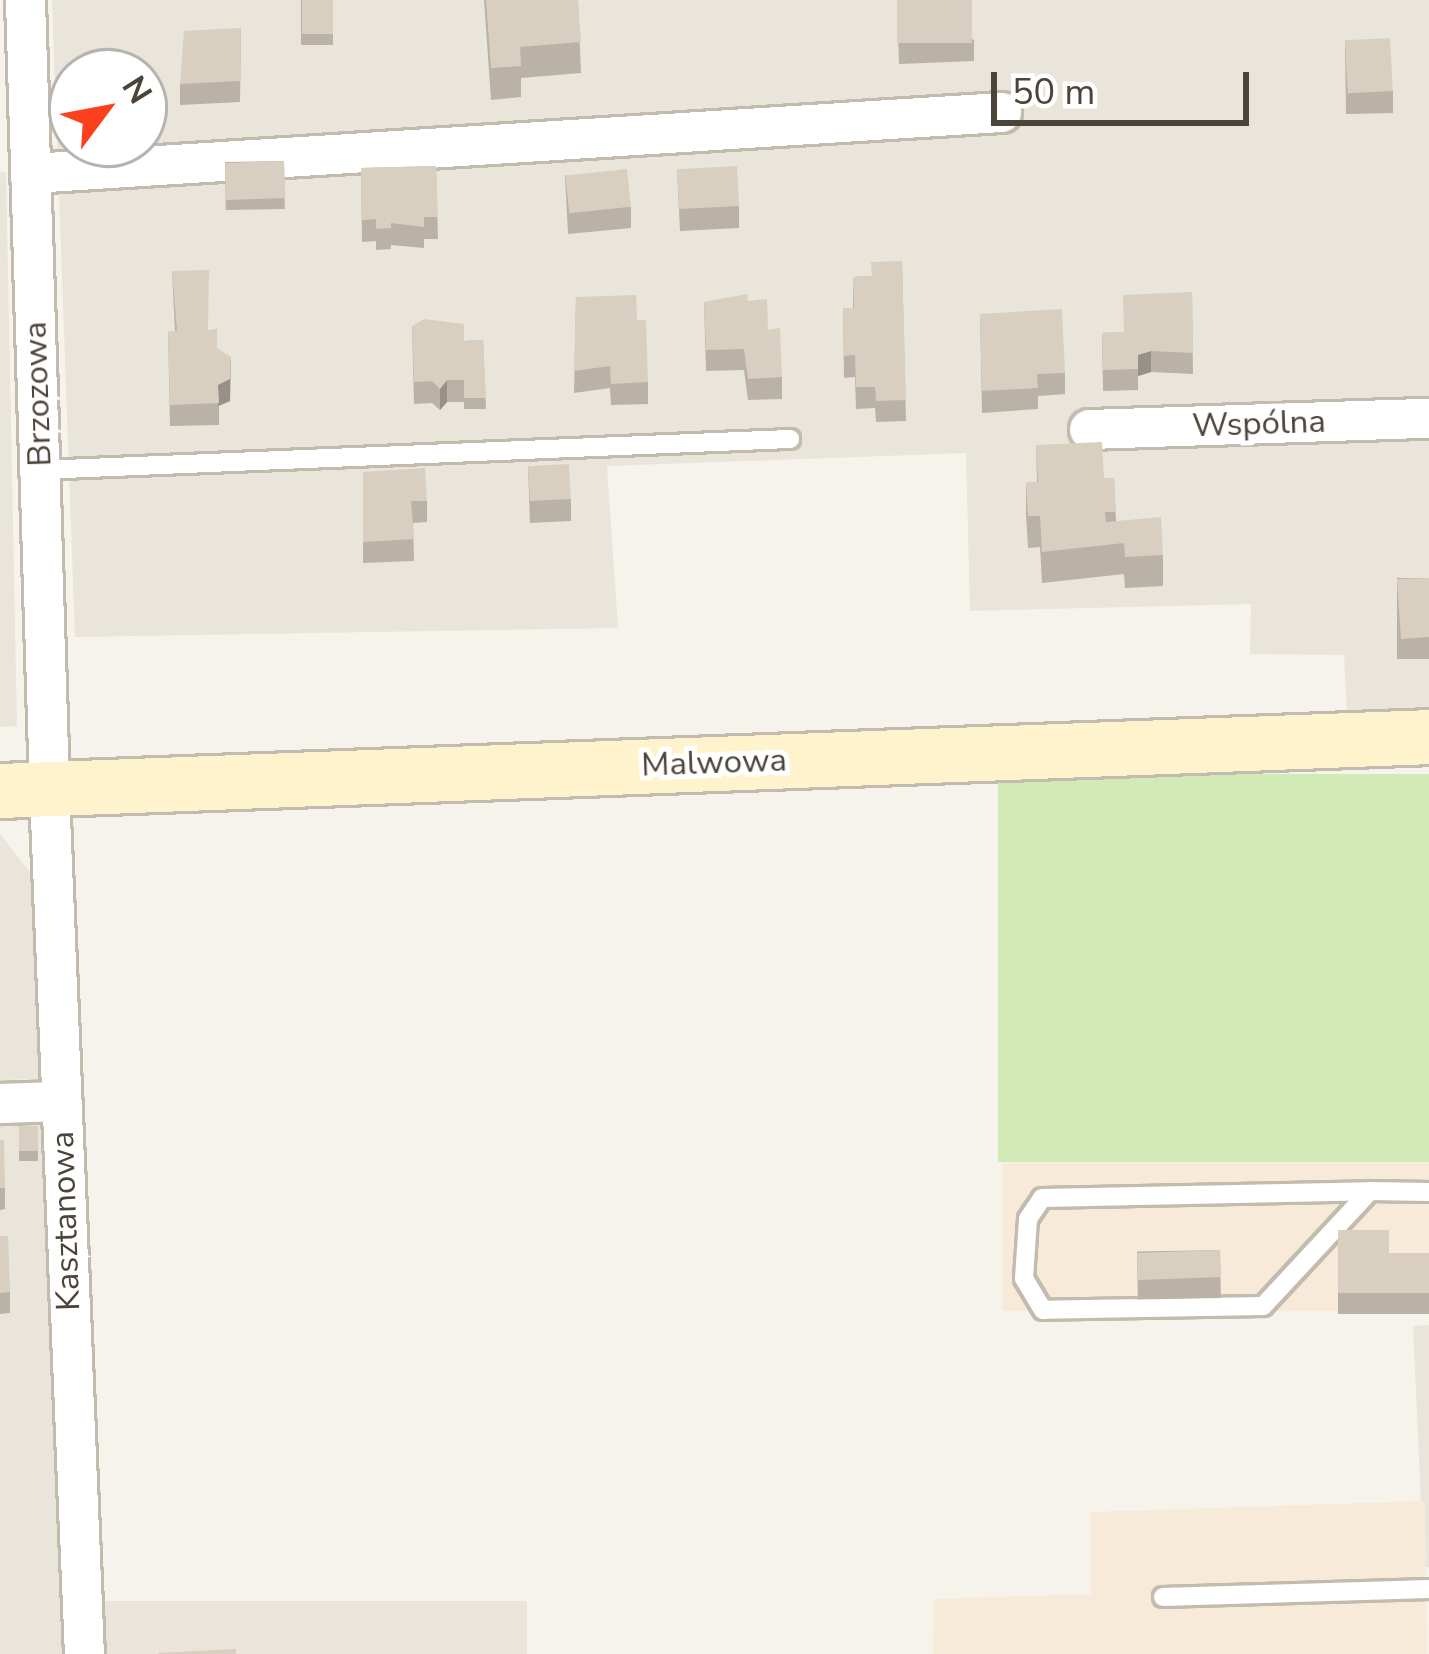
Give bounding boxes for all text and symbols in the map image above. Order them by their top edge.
north arrow [48,48,168,168]
scale bar [997,48,1255,122]
text: N [111,68,162,113]
text: 50 m [1012,68,1095,117]
street label: Brzozowa [16,321,60,467]
street label: Wspólna [1191,402,1327,446]
street label: Malwowa [641,741,787,785]
street label: Kasztanowa [43,1130,89,1312]

